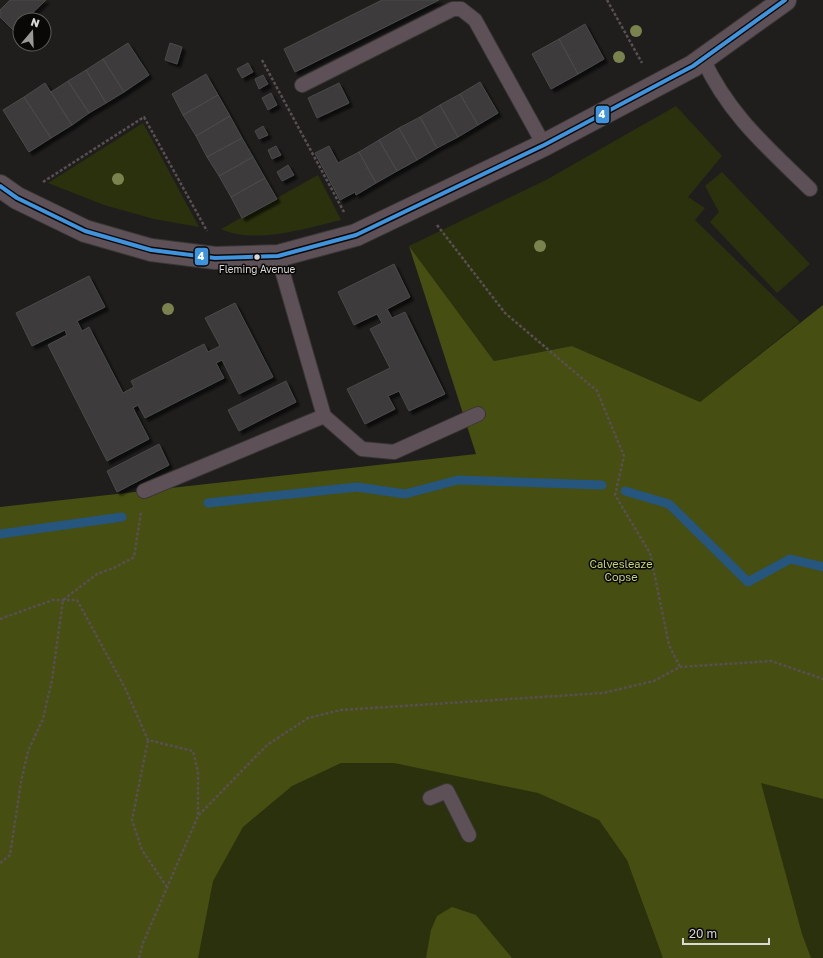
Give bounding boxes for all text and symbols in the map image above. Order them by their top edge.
north arrow [12,12,52,52]
text: N [29,15,41,30]
line badge: 4 [595,105,610,124]
text: 4 [599,107,606,120]
line badge: 4 [194,247,209,266]
text: 4 [198,249,205,262]
marker: Fleming Avenue [252,252,262,262]
place label: Fleming Avenue [219,263,295,275]
park label: Calvesleaze Copse [589,557,653,583]
scale bar [683,920,769,946]
text: 20 m [689,926,717,941]

